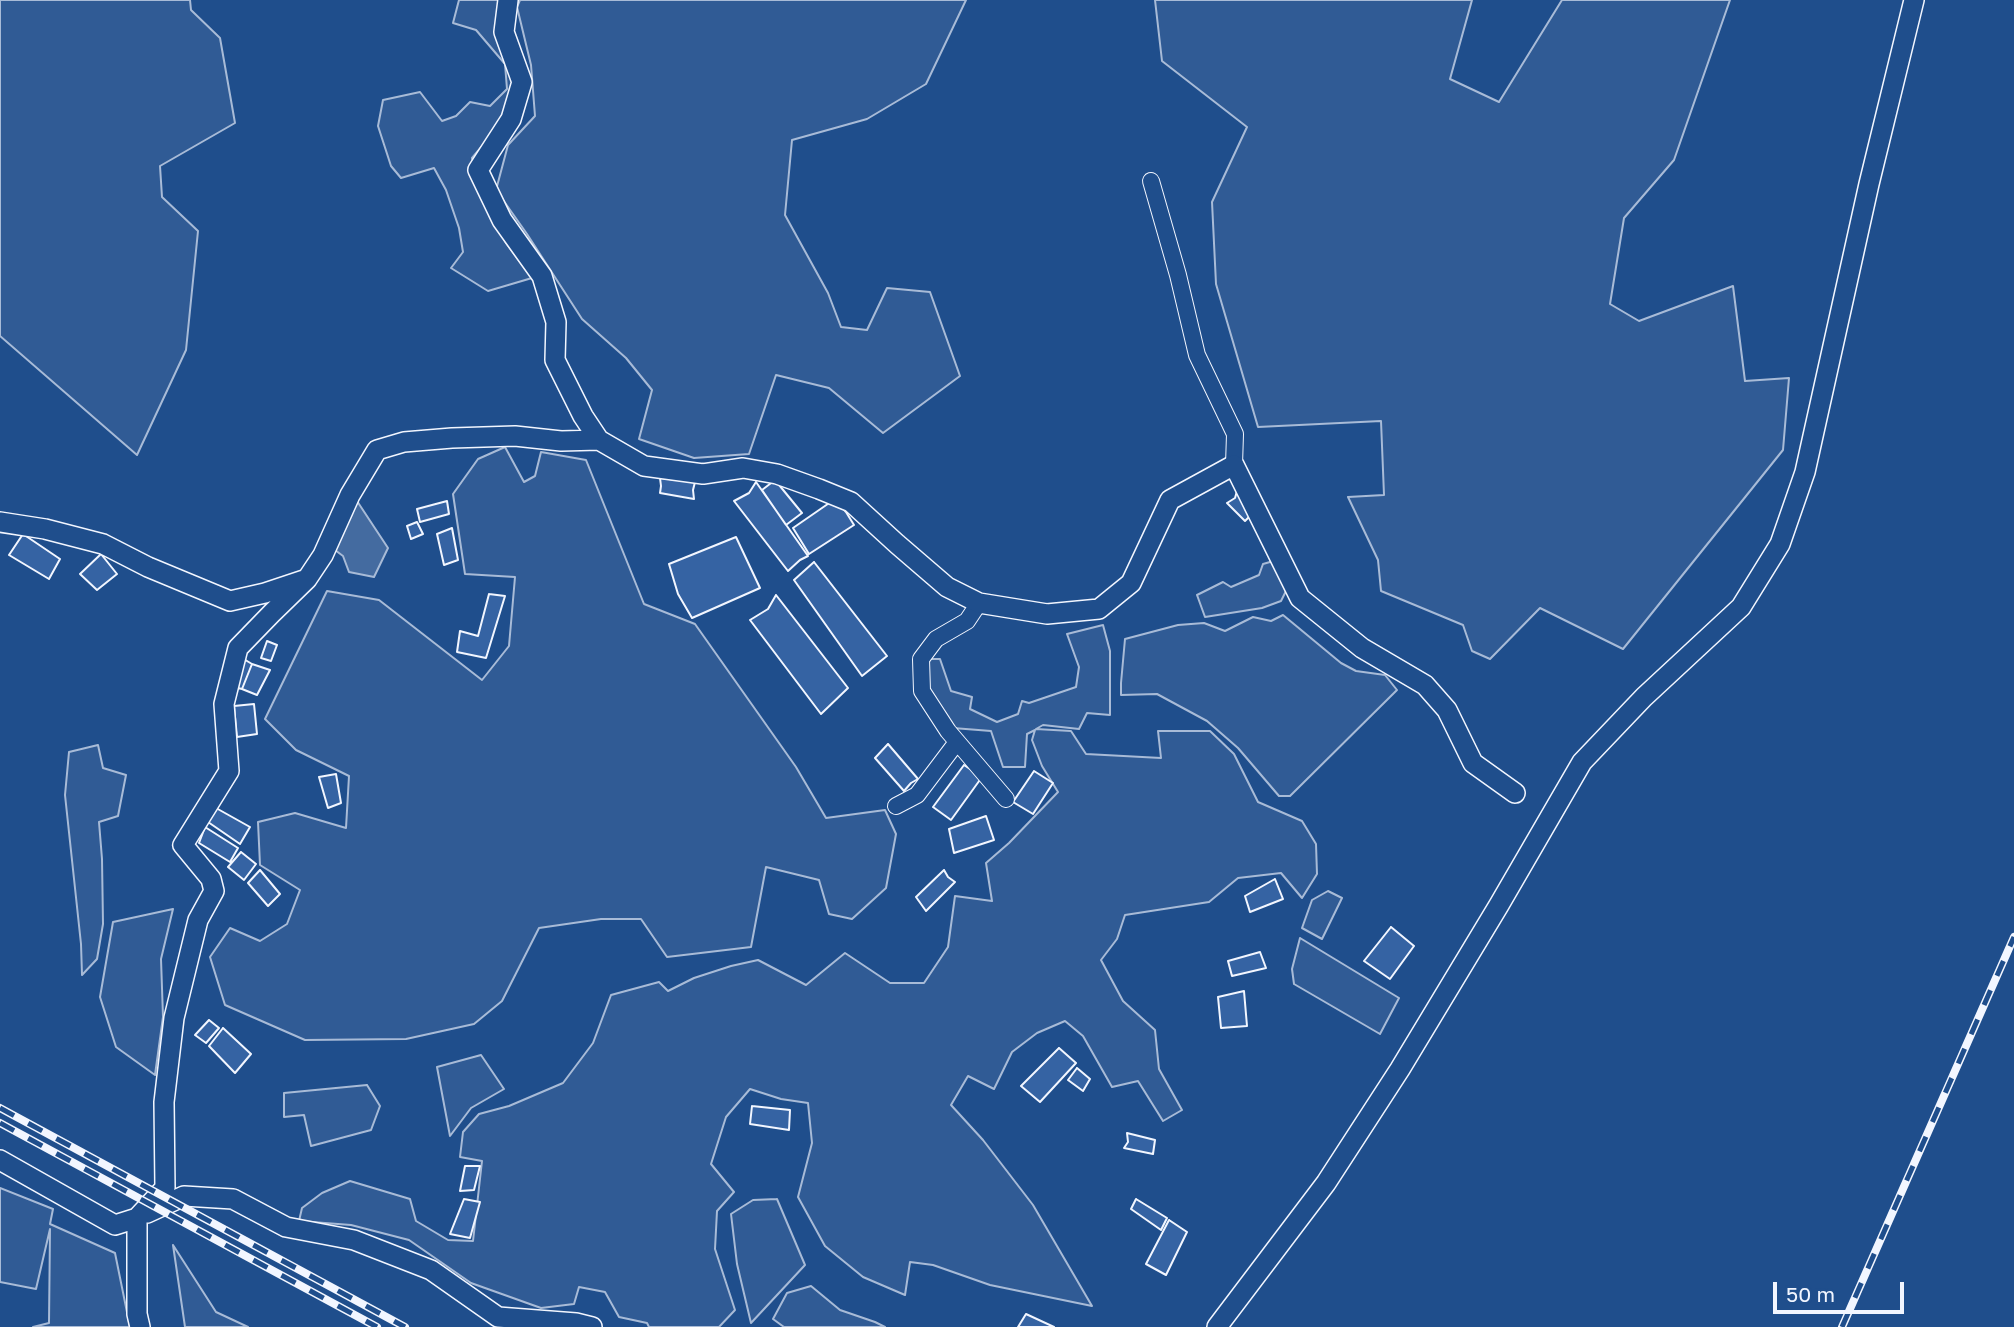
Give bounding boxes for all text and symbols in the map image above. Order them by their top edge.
scale bar [1776,1268,1907,1312]
text: 50 m [1786,1281,1835,1307]

